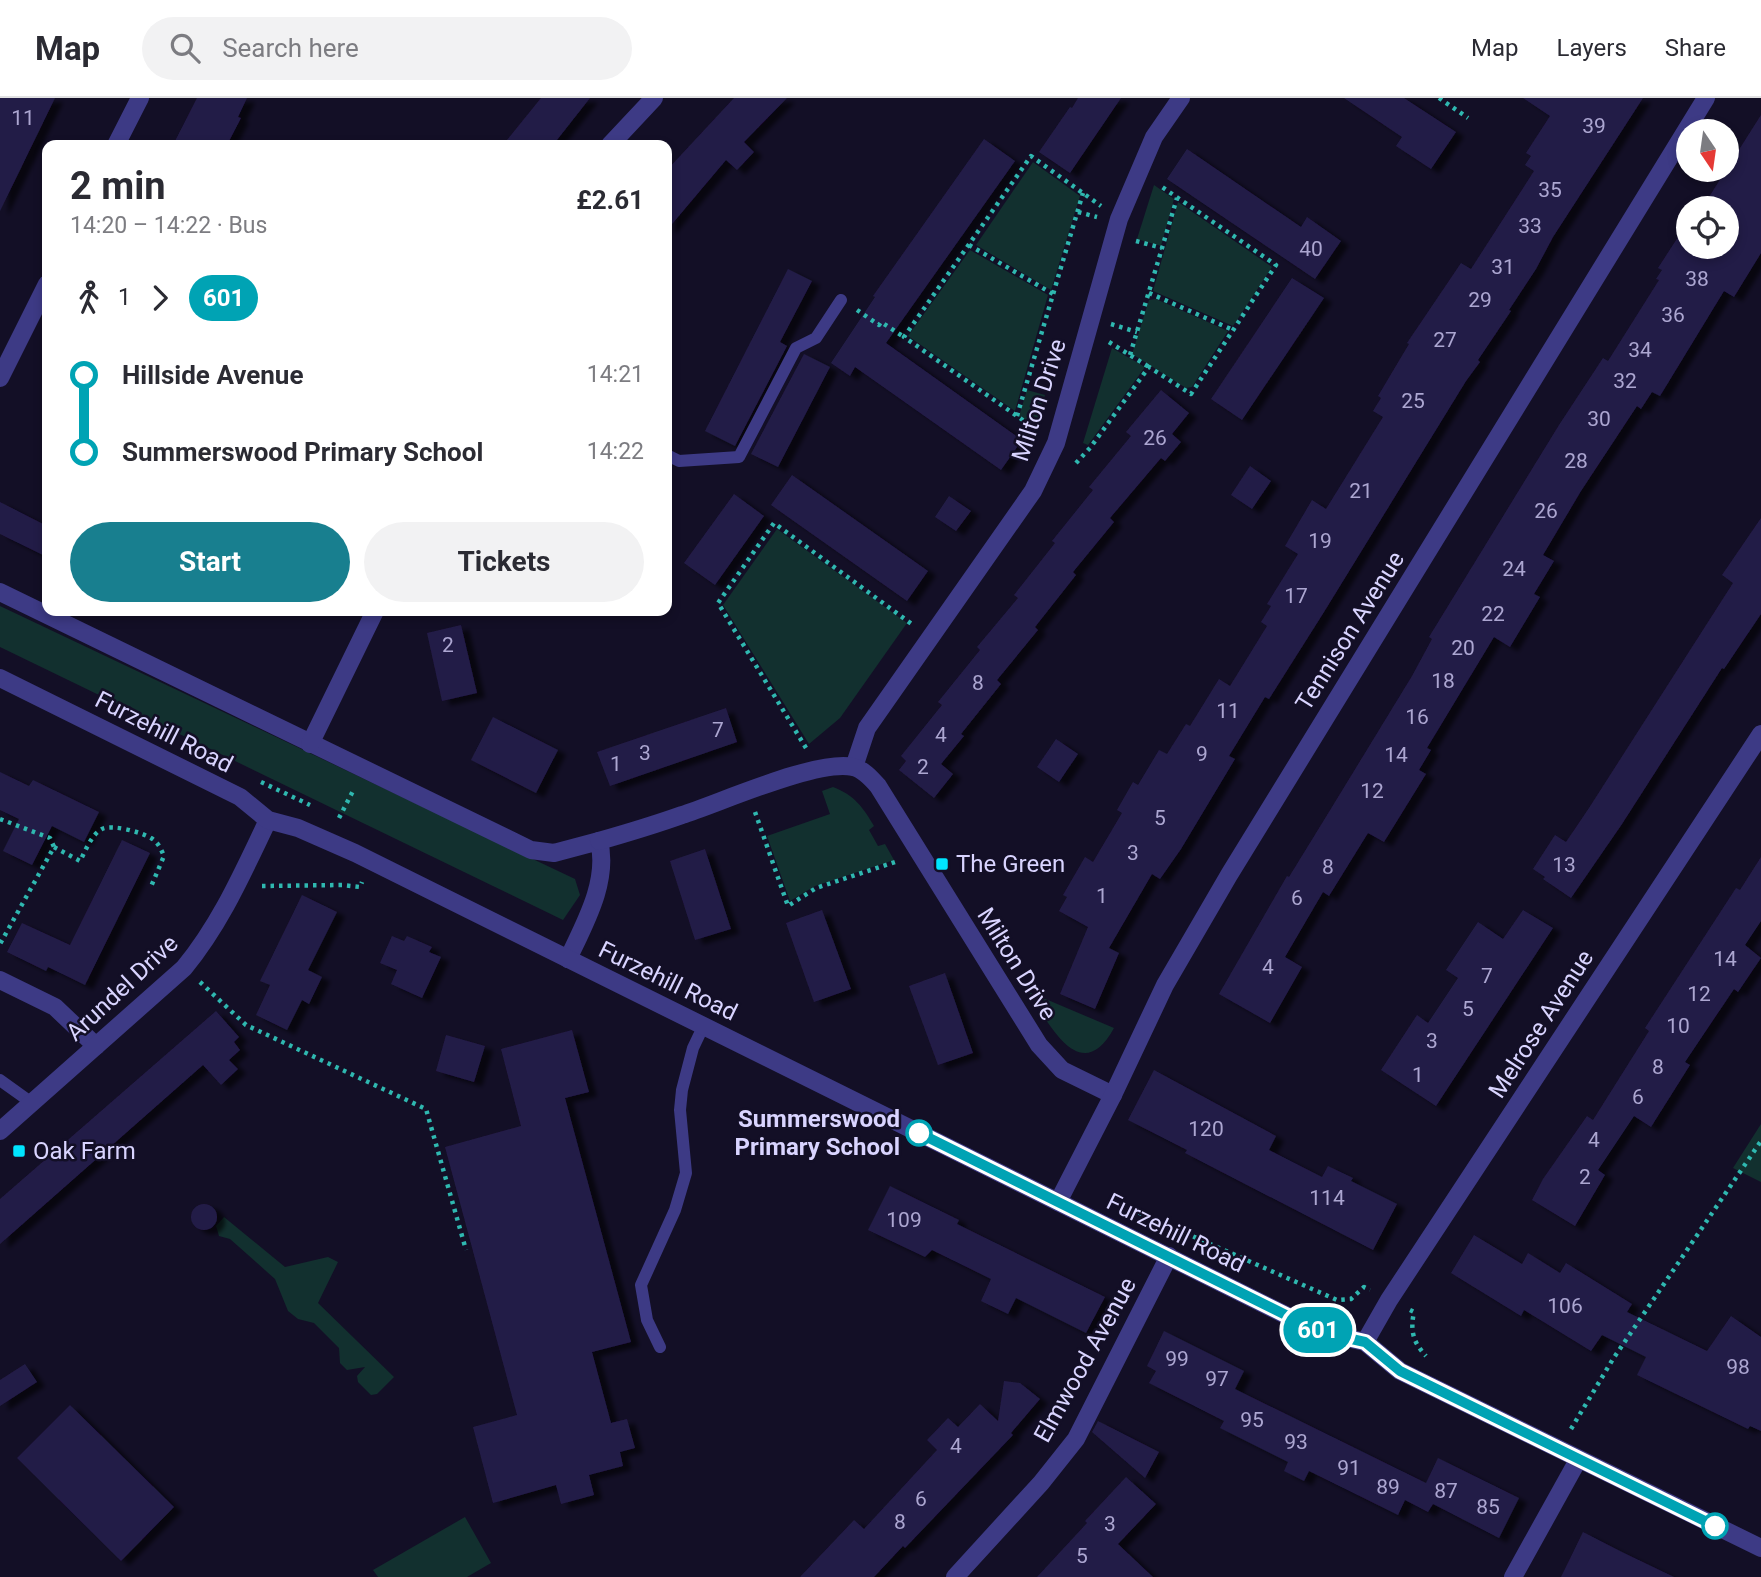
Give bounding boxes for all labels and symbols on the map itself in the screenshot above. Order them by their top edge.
house number: 11 [11,106,35,130]
house number: 39 [1582,114,1606,138]
north arrow [1676,119,1740,182]
house number: 35 [1538,178,1562,202]
house number: 33 [1518,214,1542,238]
house number: 40 [1299,237,1323,261]
house number: 31 [1491,255,1515,279]
house number: 38 [1685,267,1709,291]
house number: 29 [1468,288,1492,312]
house number: 36 [1661,303,1685,327]
house number: 27 [1433,328,1457,352]
street label: Milton Drive [1006,335,1072,465]
house number: 34 [1628,338,1652,362]
house number: 32 [1613,369,1637,393]
house number: 25 [1401,389,1425,413]
house number: 30 [1587,407,1611,431]
house number: 26 [1143,426,1167,450]
house number: 28 [1564,449,1588,473]
house number: 21 [1349,479,1373,503]
house number: 26 [1534,499,1558,523]
house number: 19 [1308,529,1332,553]
street label: Tennison Avenue [1290,546,1410,716]
house number: 24 [1502,557,1526,581]
house number: 17 [1284,584,1308,608]
house number: 22 [1481,602,1505,626]
house number: 2 [442,633,454,657]
house number: 20 [1451,636,1475,660]
house number: 18 [1431,669,1455,693]
house number: 8 [972,671,984,695]
street label: Furzehill Road [91,685,237,779]
house number: 11 [1216,699,1240,723]
house number: 16 [1405,705,1429,729]
house number: 7 [712,718,724,742]
house number: 4 [935,723,947,747]
house number: 3 [639,741,651,765]
house number: 9 [1196,742,1208,766]
house number: 14 [1384,743,1408,767]
house number: 1 [610,752,622,776]
house number: 2 [917,755,929,779]
house number: 12 [1360,779,1384,803]
house number: 5 [1154,806,1166,830]
house number: 3 [1127,841,1139,865]
place label: The Green [956,850,1065,878]
house number: 13 [1552,853,1576,877]
house number: 8 [1322,855,1334,879]
marker: The Green [934,856,950,872]
house number: 1 [1096,884,1108,908]
house number: 6 [1291,886,1303,910]
street label: Milton Drive [971,903,1063,1025]
street label: Arundel Drive [60,929,184,1047]
street label: Furzehill Road [594,935,742,1027]
street label: Melrose Avenue [1483,945,1599,1103]
house number: 14 [1713,947,1737,971]
house number: 4 [1262,955,1274,979]
house number: 7 [1481,964,1493,988]
house number: 12 [1687,982,1711,1006]
house number: 5 [1462,997,1474,1021]
house number: 10 [1666,1014,1690,1038]
house number: 3 [1426,1029,1438,1053]
house number: 8 [1652,1055,1664,1079]
house number: 1 [1412,1063,1424,1087]
house number: 6 [1632,1085,1644,1109]
place label: Summerswood Primary School [735,1105,900,1161]
house number: 120 [1188,1117,1224,1141]
marker: Summerswood Primary School [906,1120,932,1146]
house number: 4 [1588,1128,1600,1152]
place label: Oak Farm [33,1137,136,1165]
marker: Oak Farm [11,1143,27,1159]
house number: 2 [1579,1165,1591,1189]
house number: 114 [1309,1186,1345,1210]
street label: Furzehill Road [1102,1187,1250,1279]
house number: 109 [886,1208,922,1232]
street label: Elmwood Avenue [1028,1273,1142,1447]
house number: 106 [1547,1294,1583,1318]
line badge: 601 [1278,1307,1358,1353]
house number: 99 [1165,1347,1189,1371]
house number: 98 [1726,1355,1750,1379]
house number: 97 [1205,1367,1229,1391]
house number: 95 [1240,1408,1264,1432]
house number: 93 [1284,1430,1308,1454]
house number: 4 [950,1434,962,1458]
house number: 91 [1337,1456,1361,1480]
house number: 89 [1376,1475,1400,1499]
house number: 87 [1434,1479,1458,1503]
house number: 6 [915,1487,927,1511]
house number: 85 [1476,1495,1500,1519]
house number: 8 [894,1510,906,1534]
house number: 3 [1104,1512,1116,1536]
unlabelled marker [1702,1513,1728,1539]
house number: 5 [1076,1544,1088,1568]

